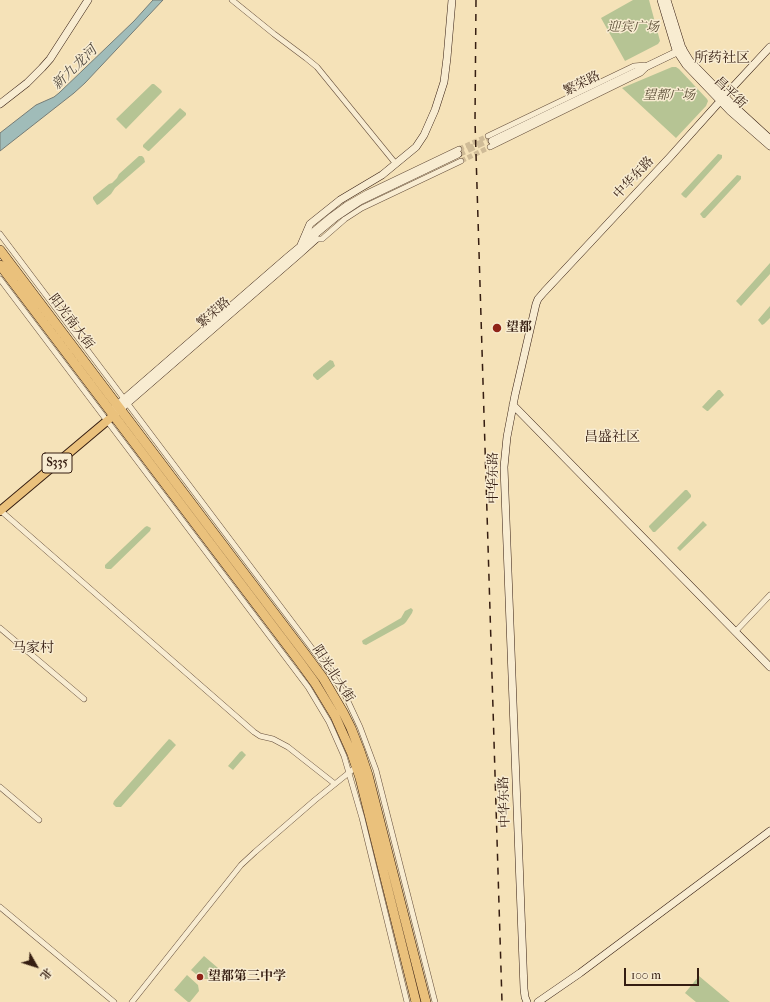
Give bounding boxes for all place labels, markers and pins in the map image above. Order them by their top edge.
place label: 望都 [506,320,532,336]
marker: 望都 [491,322,503,334]
place label: 望都第三中学 [208,969,286,985]
marker: 望都第三中学 [195,972,205,982]

